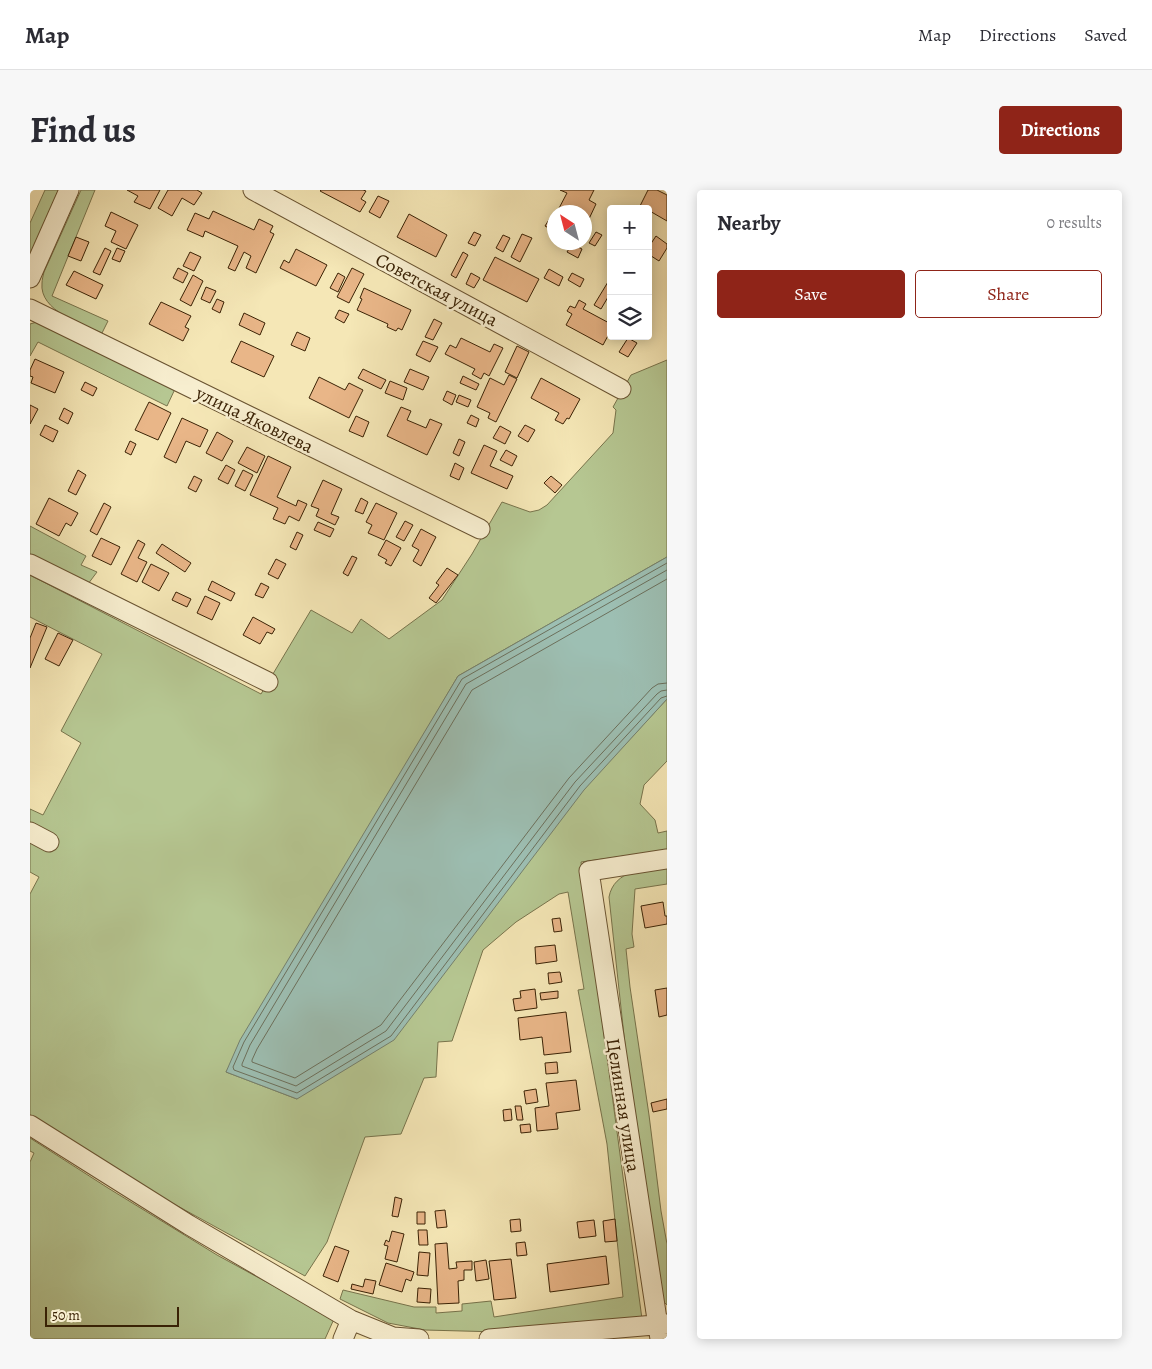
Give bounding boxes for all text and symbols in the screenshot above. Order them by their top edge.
text: Map [25,19,69,51]
text: Map [918,23,951,47]
text: Directions [979,23,1056,47]
text: Saved [1084,23,1127,47]
text: Find us [30,106,136,154]
button: Directions [999,106,1122,154]
north arrow [547,205,592,250]
map controls [607,205,652,340]
button: + [607,205,652,250]
text: Nearby [717,209,780,237]
text: 0 results [1046,212,1102,234]
street label: Советская улица [371,247,503,333]
button: − [607,250,652,295]
button: Save [717,270,905,318]
button: Share [915,270,1102,318]
button: layers [607,295,652,340]
street label: улица Яковлева [191,380,318,460]
street label: Целинная улица [600,1036,646,1174]
scale bar [45,1304,179,1327]
text: 50 m [52,1306,80,1325]

